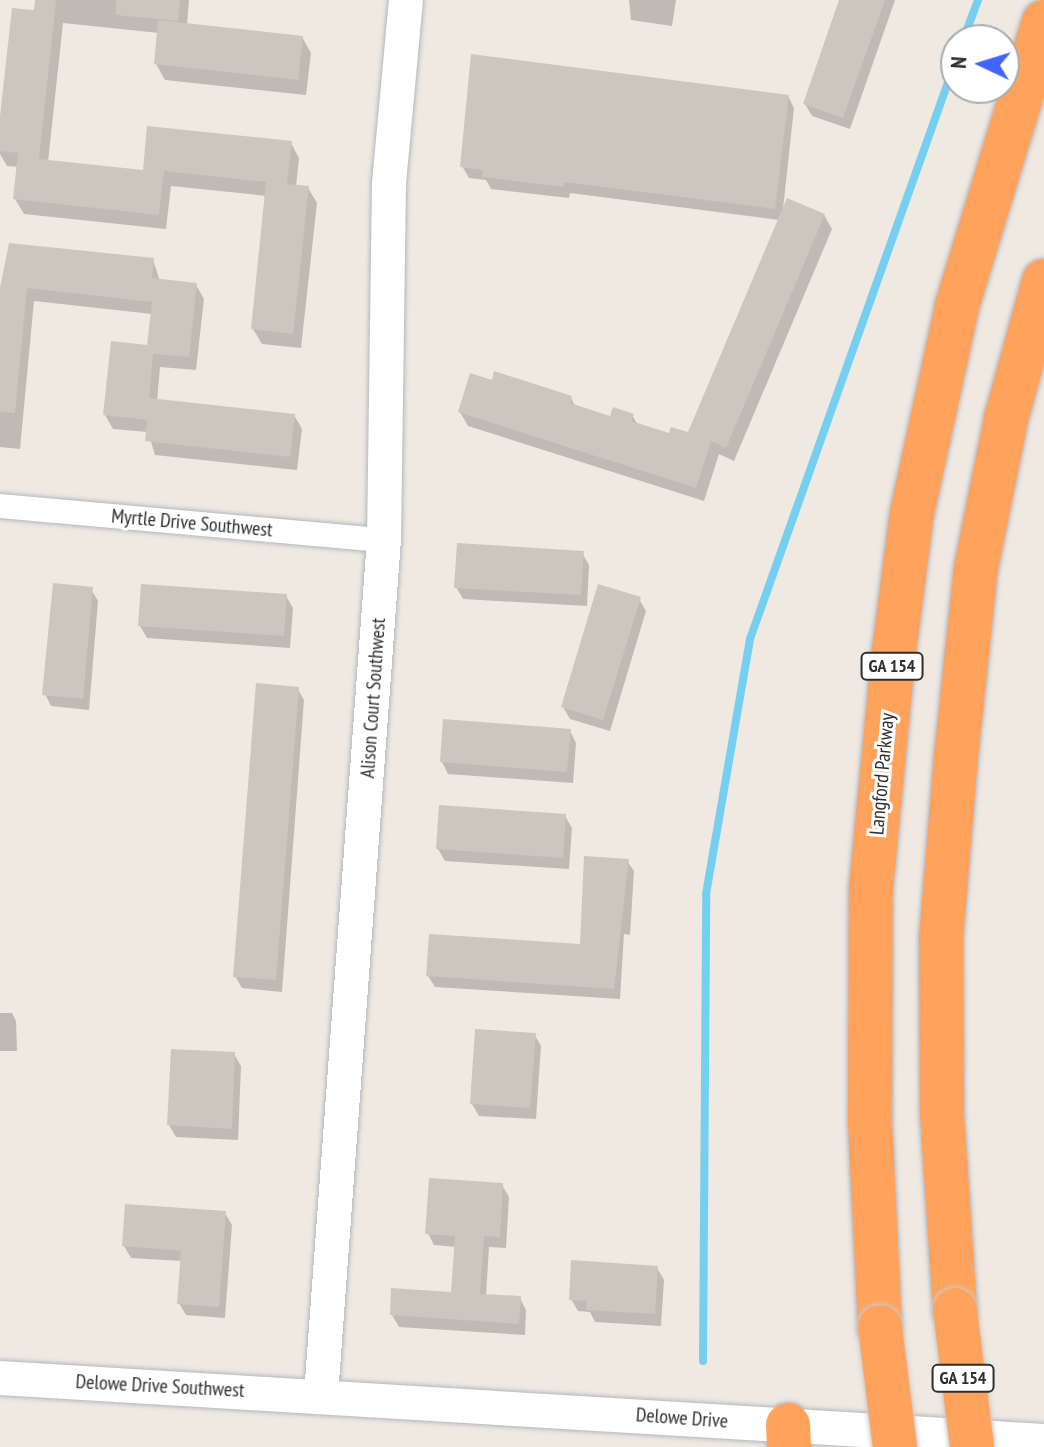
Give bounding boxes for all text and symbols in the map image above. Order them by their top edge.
north arrow [940,24,1020,104]
text: N [944,56,972,69]
street label: Myrtle Drive Southwest [110,504,274,542]
street label: Alison Court Southwest [355,617,391,779]
road number: GA 154 [860,652,924,680]
street label: Langford Parkway [865,712,899,836]
road number: GA 154 [931,1364,995,1392]
street label: Delowe Drive Southwest [75,1370,245,1402]
street label: Delowe Drive [635,1403,729,1433]

